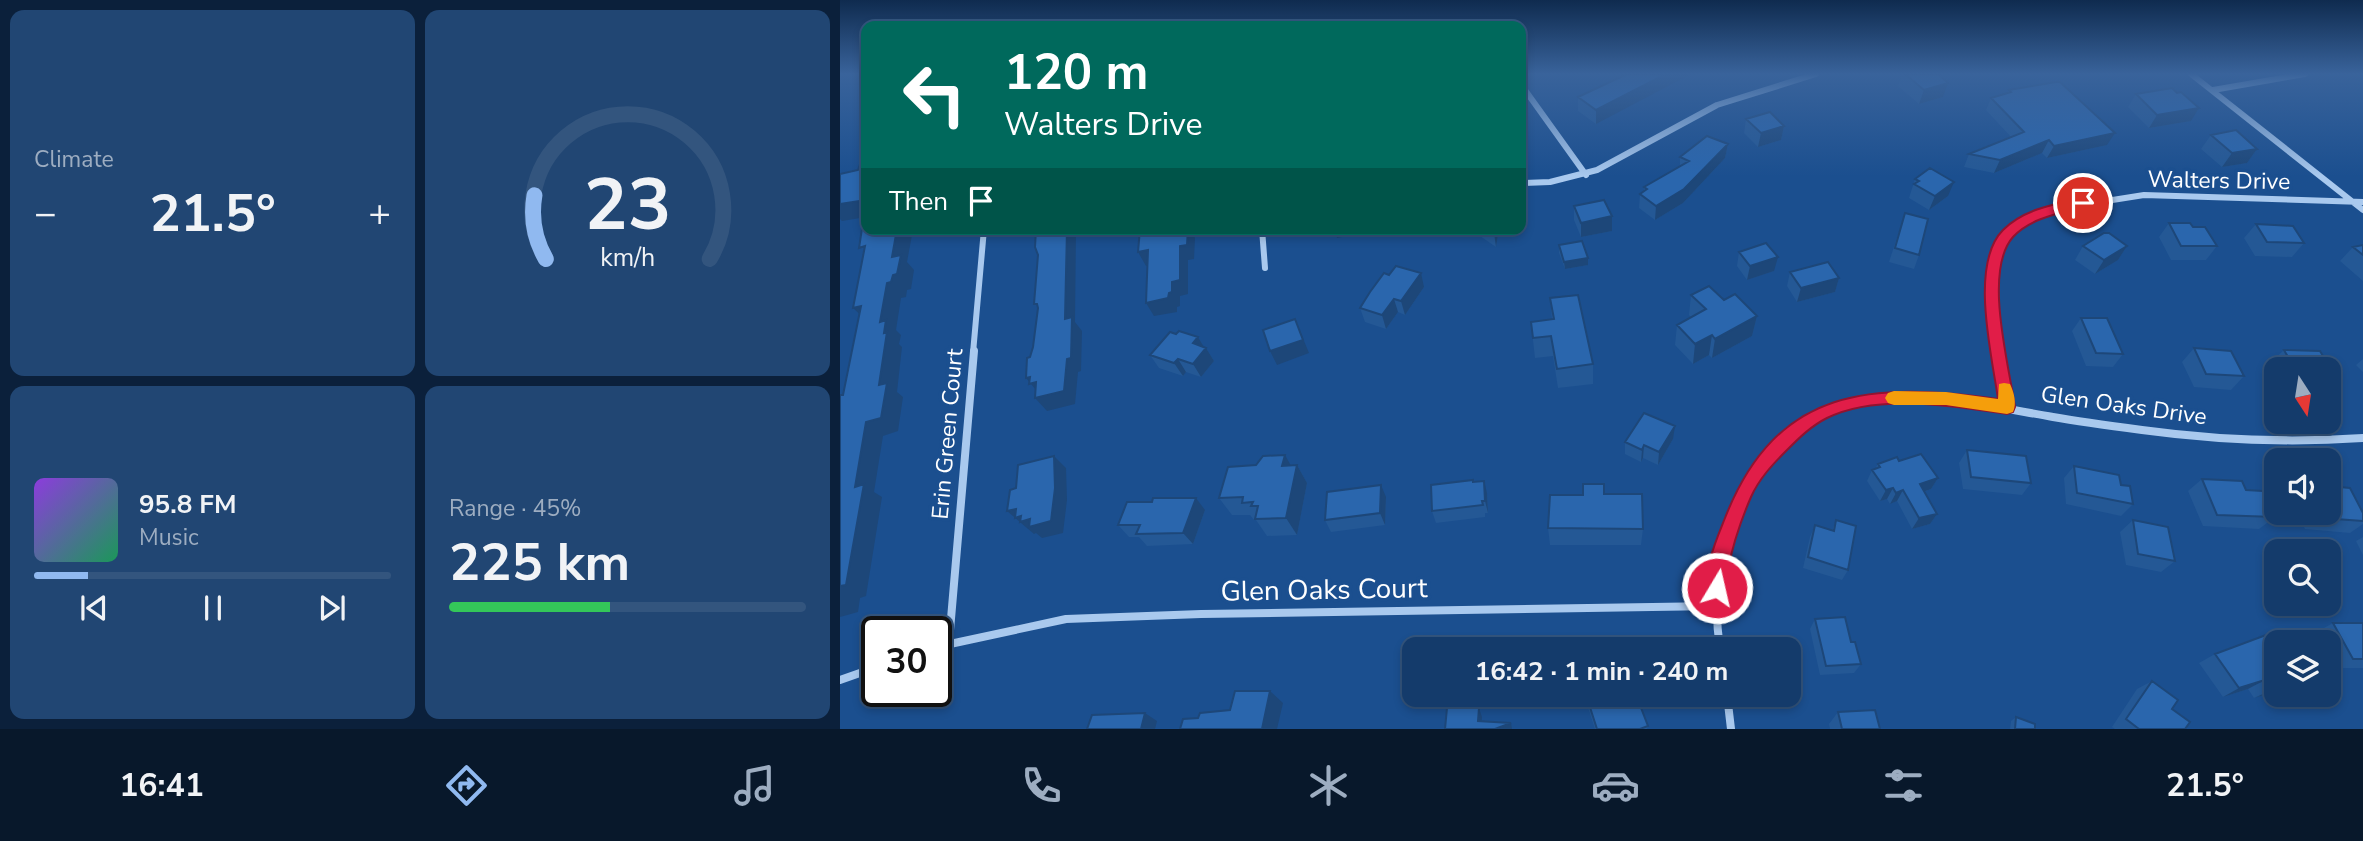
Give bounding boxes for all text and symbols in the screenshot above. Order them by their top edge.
text: 120 m [1004,39,1148,106]
icon: left [889,49,980,140]
text: Walters Drive [1004,103,1202,146]
text: Climate [34,144,114,175]
text: 23 [584,155,671,255]
street label: Walters Drive [2147,164,2291,197]
pin [2053,173,2113,233]
text: 21.5° [149,178,276,249]
icon: arrive [962,182,1000,220]
text: Then [889,184,948,219]
icon: arrive [2064,184,2102,222]
text: − [34,188,57,239]
text: + [368,188,391,239]
text: km/h [600,241,655,275]
street label: Erin Green Court [925,346,970,521]
north arrow [2264,357,2342,434]
map controls [2264,357,2341,707]
street label: Glen Oaks Drive [2039,379,2209,432]
button: sound [2264,448,2341,525]
text: 95.8 FM [139,487,236,522]
text: Range · 45% [449,493,581,524]
text: Music [139,522,199,553]
text: 225 km [449,527,630,598]
button: search [2264,539,2341,616]
position arrow [1680,551,1754,625]
street label: Glen Oaks Court [1220,569,1428,611]
icon: previous [75,589,113,627]
icon: pause [194,589,232,627]
icon: next [313,589,351,627]
speed limit sign: 30 [861,616,952,707]
button: layers [2264,630,2341,707]
text: 16:42 · 1 min · 240 m [1475,654,1728,689]
icon: directions [442,761,491,810]
icon: music [730,761,779,810]
icon: phone [1017,761,1066,810]
icon: climate [1304,761,1353,810]
icon: car [1591,761,1640,810]
icon: filters [1879,761,1928,810]
text: 16:41 [119,764,204,807]
text: 21.5° [2166,764,2244,807]

